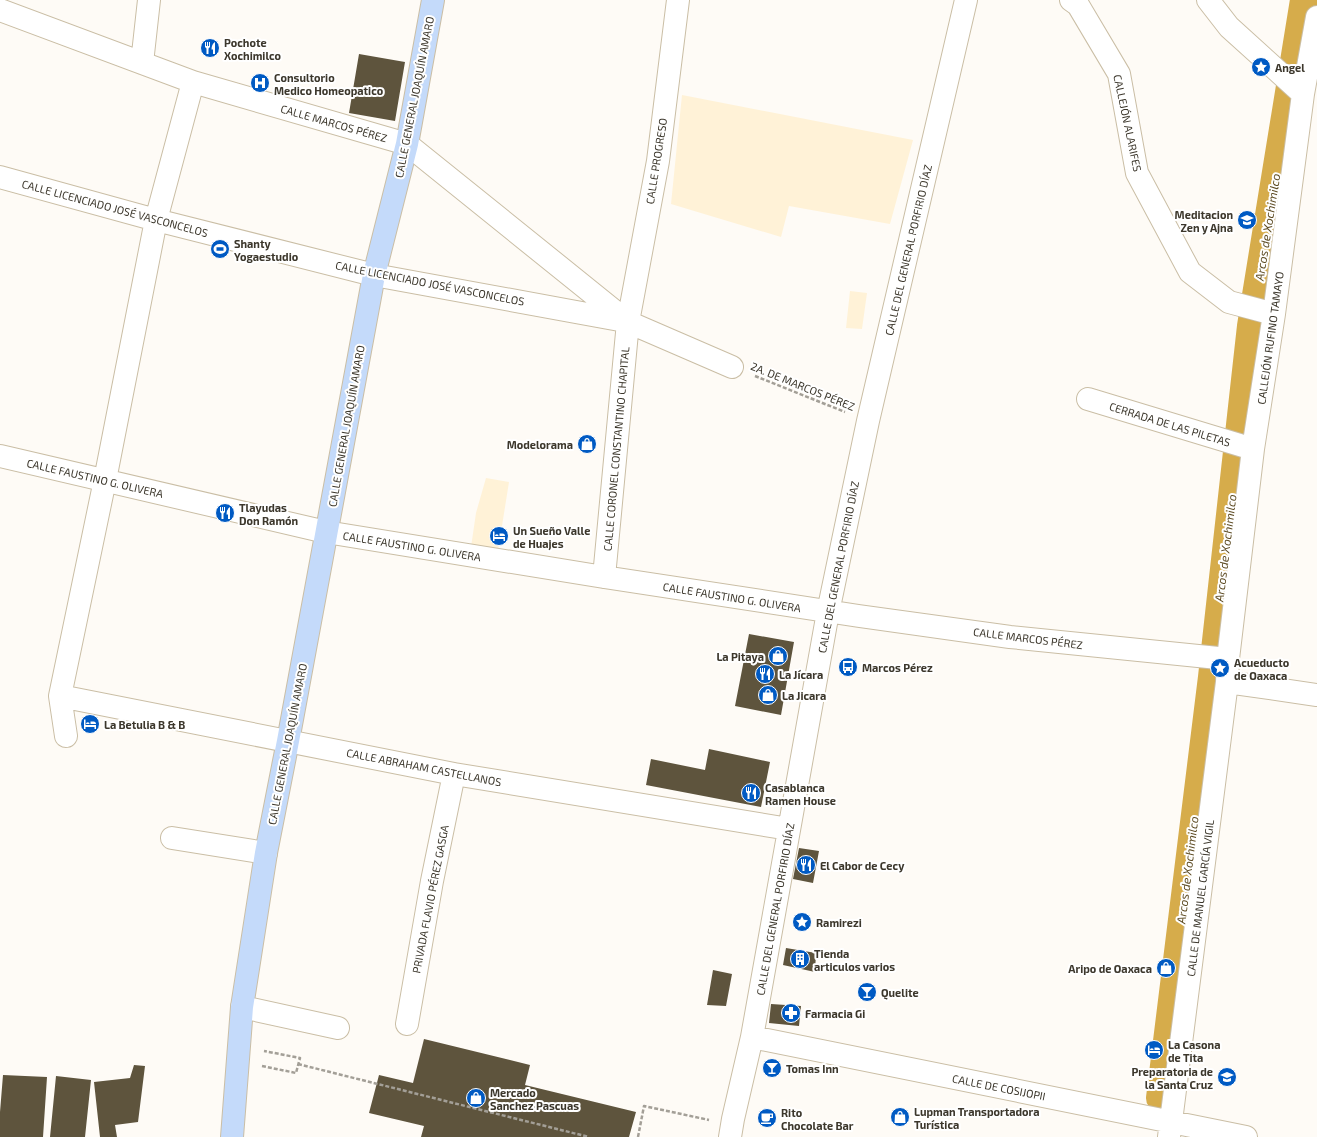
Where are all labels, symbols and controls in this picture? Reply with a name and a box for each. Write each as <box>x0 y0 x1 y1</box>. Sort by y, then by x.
street label: CALLE GENERAL JOAQUÍN AMARO <box>392 15 437 179</box>
place label: Pochote Xochimilco <box>224 36 282 62</box>
restaurant icon: Pochote Xochimilco <box>199 37 221 59</box>
place icon: Angel <box>1250 56 1272 78</box>
place label: Angel <box>1275 61 1305 74</box>
place label: Consultorio Medico Homeopatico <box>274 71 384 97</box>
hospital icon: Consultorio Medico Homeopatico <box>249 72 271 94</box>
street label: CALLEJÓN ALARIFES <box>1111 73 1145 173</box>
street label: CALLE MARCOS PÉREZ <box>279 102 389 144</box>
street label: CALLE PROGRESO <box>643 117 669 205</box>
street label: CALLE DEL GENERAL PORFIRIO DÍAZ <box>882 163 934 337</box>
water label: Arcos de Xochimilco <box>1251 172 1282 283</box>
street label: CALLE LICENCIADO JOSÉ VASCONCELOS <box>20 177 210 239</box>
place label: Meditacion Zen y Ajna <box>1175 208 1233 235</box>
school or university icon: Meditacion Zen y Ajna <box>1236 209 1258 231</box>
place label: Shanty Yogaestudio <box>234 237 299 263</box>
sports icon: Shanty Yogaestudio <box>209 238 231 260</box>
street label: CALLE LICENCIADO JOSÉ VASCONCELOS <box>334 258 526 308</box>
street label: CALLEJÓN RUFINO TAMAYO <box>1254 271 1286 405</box>
street label: CALLE GENERAL JOAQUÍN AMARO <box>325 344 368 508</box>
street label: CALLE CORONEL CONSTANTINO CHAPITAL <box>601 346 631 552</box>
street label: 2A. DE MARCOS PÉREZ <box>749 359 857 413</box>
street label: CERRADA DE LAS PILETAS <box>1108 399 1232 449</box>
shop icon: Modelorama <box>576 433 598 455</box>
place label: Modelorama <box>507 438 573 451</box>
street label: CALLE FAUSTINO G. OLIVERA <box>25 456 165 500</box>
street label: CALLE DEL GENERAL PORFIRIO DÍAZ <box>815 480 861 654</box>
water label: Arcos de Xochimilco <box>1211 493 1239 604</box>
place label: Tlayudas Don Ramón <box>239 501 298 527</box>
restaurant icon: Tlayudas Don Ramón <box>214 502 236 524</box>
place label: Un Sueño Valle de Huajes <box>513 524 590 551</box>
hotel icon: Un Sueño Valle de Huajes <box>488 525 510 547</box>
street label: CALLE FAUSTINO G. OLIVERA <box>342 529 482 563</box>
street label: CALLE FAUSTINO G. OLIVERA <box>662 580 802 614</box>
street label: CALLE MARCOS PÉREZ <box>972 625 1084 651</box>
shop icon: La Pitaya <box>767 645 789 667</box>
place label: La Pitaya <box>716 650 764 664</box>
bus stop icon: Marcos Pérez <box>837 656 859 678</box>
place label: Acueducto de Oaxaca <box>1234 656 1290 682</box>
place icon: Acueducto de Oaxaca <box>1209 657 1231 679</box>
place label: Marcos Pérez <box>862 661 933 674</box>
street label: CALLE GENERAL JOAQUÍN AMARO <box>265 662 310 826</box>
restaurant icon: La Jícara <box>754 663 776 685</box>
place label: La Jícara <box>779 668 823 681</box>
shop icon: La Jicara <box>757 684 779 706</box>
place label: La Jicara <box>782 689 826 702</box>
hotel icon: La Betulia B & B <box>79 713 101 735</box>
place label: La Betulia B & B <box>104 718 185 731</box>
street label: CALLE ABRAHAM CASTELLANOS <box>345 746 503 788</box>
place label: Casablanca Ramen House <box>765 781 836 807</box>
restaurant icon: Casablanca Ramen House <box>740 782 762 804</box>
water label: Arcos de Xochimilco <box>1173 815 1201 926</box>
street label: CALLE DE MANUEL GARCÍA VIGIL <box>1184 818 1216 977</box>
street label: CALLE DEL GENERAL PORFIRIO DÍAZ <box>753 822 797 996</box>
street label: PRIVADA FLAVIO PÉREZ GASGA <box>409 823 451 974</box>
restaurant icon: El Cabor de Cecy <box>795 854 817 876</box>
place label: El Cabor de Cecy <box>820 859 905 873</box>
place icon: Ramirezi <box>791 911 813 933</box>
place label: Ramirezi <box>816 916 862 929</box>
place label: Tienda articulos varios <box>814 947 895 973</box>
building icon: Tienda articulos varios <box>789 948 811 970</box>
shop icon: Aripo de Oaxaca <box>1155 957 1177 979</box>
place label: Aripo de Oaxaca <box>1068 962 1152 975</box>
bar icon: Quelite <box>856 981 878 1003</box>
place label: Quelite <box>881 986 919 1000</box>
pharmacy icon: Farmacia Gi <box>780 1002 802 1024</box>
place label: Farmacia Gi <box>805 1007 865 1020</box>
place label: La Casona de Tita <box>1168 1038 1221 1064</box>
hotel icon: La Casona de Tita <box>1143 1039 1165 1061</box>
bar icon: Tomas Inn <box>761 1057 783 1079</box>
place label: Tomas Inn <box>786 1062 839 1075</box>
place label: Preparatoria de la Santa Cruz <box>1131 1065 1213 1091</box>
school or university icon: Preparatoria de la Santa Cruz <box>1216 1066 1238 1088</box>
street label: CALLE DE COSIJOPII <box>951 1072 1047 1102</box>
place label: Mercado Sanchez Pascuas <box>490 1086 579 1112</box>
shop icon: Mercado Sanchez Pascuas <box>465 1087 487 1109</box>
place label: Lupman Transportadora Turística <box>914 1105 1039 1131</box>
place label: Rito Chocolate Bar <box>781 1106 854 1132</box>
shop icon: Lupman Transportadora Turística <box>889 1106 911 1128</box>
cafe icon: Rito Chocolate Bar <box>756 1107 778 1129</box>

